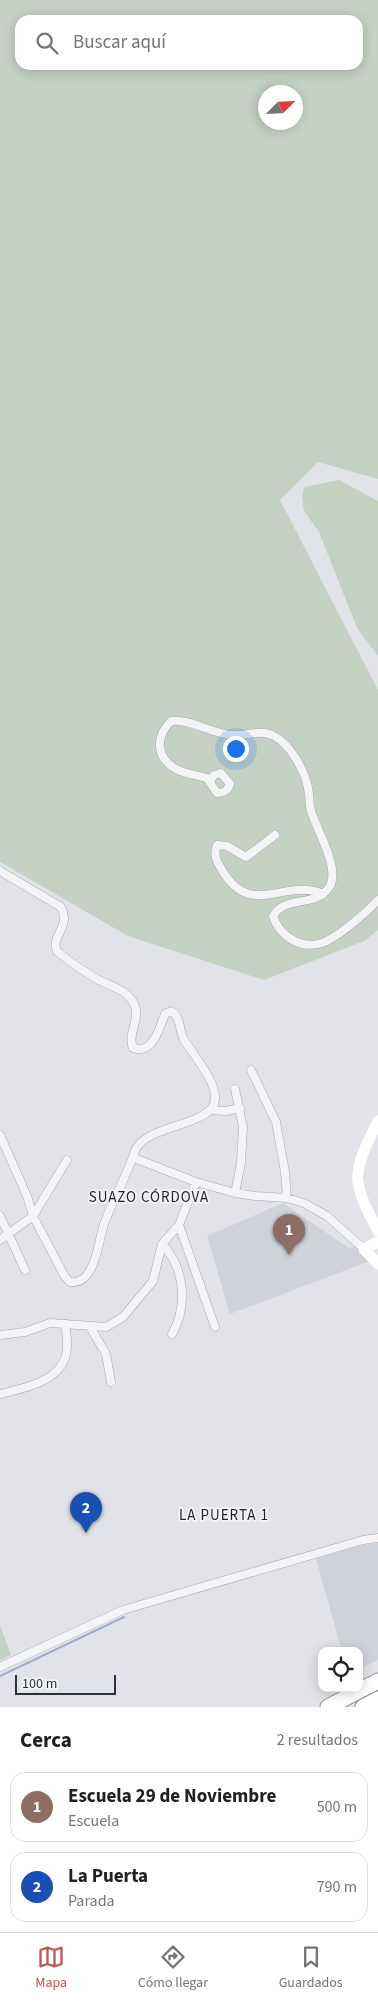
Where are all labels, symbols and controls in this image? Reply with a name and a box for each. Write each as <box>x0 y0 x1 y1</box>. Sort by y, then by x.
search box <box>15 15 363 70</box>
icon: search <box>33 29 61 57</box>
text: Buscar aquí <box>73 29 166 56</box>
north arrow <box>258 85 303 130</box>
your location <box>223 736 249 762</box>
district label: SUAZO CÓRDOVA <box>89 1187 209 1208</box>
pin: 1 <box>273 1214 305 1255</box>
pin: 2 <box>70 1492 102 1533</box>
district label: LA PUERTA 1 <box>179 1505 269 1526</box>
map controls <box>318 1647 363 1692</box>
button: locate <box>318 1647 363 1692</box>
scale bar <box>15 1672 116 1695</box>
text: 100 m <box>22 1674 57 1694</box>
text: Cerca <box>20 1725 72 1755</box>
text: 2 resultados <box>277 1729 358 1751</box>
text: Escuela 29 de Noviembre <box>68 1783 276 1810</box>
text: 1 <box>33 1796 41 1818</box>
text: 500 m <box>317 1796 357 1818</box>
text: Escuela <box>68 1810 119 1832</box>
text: La Puerta <box>68 1863 148 1890</box>
text: 2 <box>33 1876 41 1898</box>
text: 790 m <box>317 1876 357 1898</box>
text: Parada <box>68 1890 115 1912</box>
tab: Mapa <box>35 1943 67 1993</box>
tab: Cómo llegar <box>138 1943 208 1993</box>
tab: Guardados <box>279 1943 343 1993</box>

